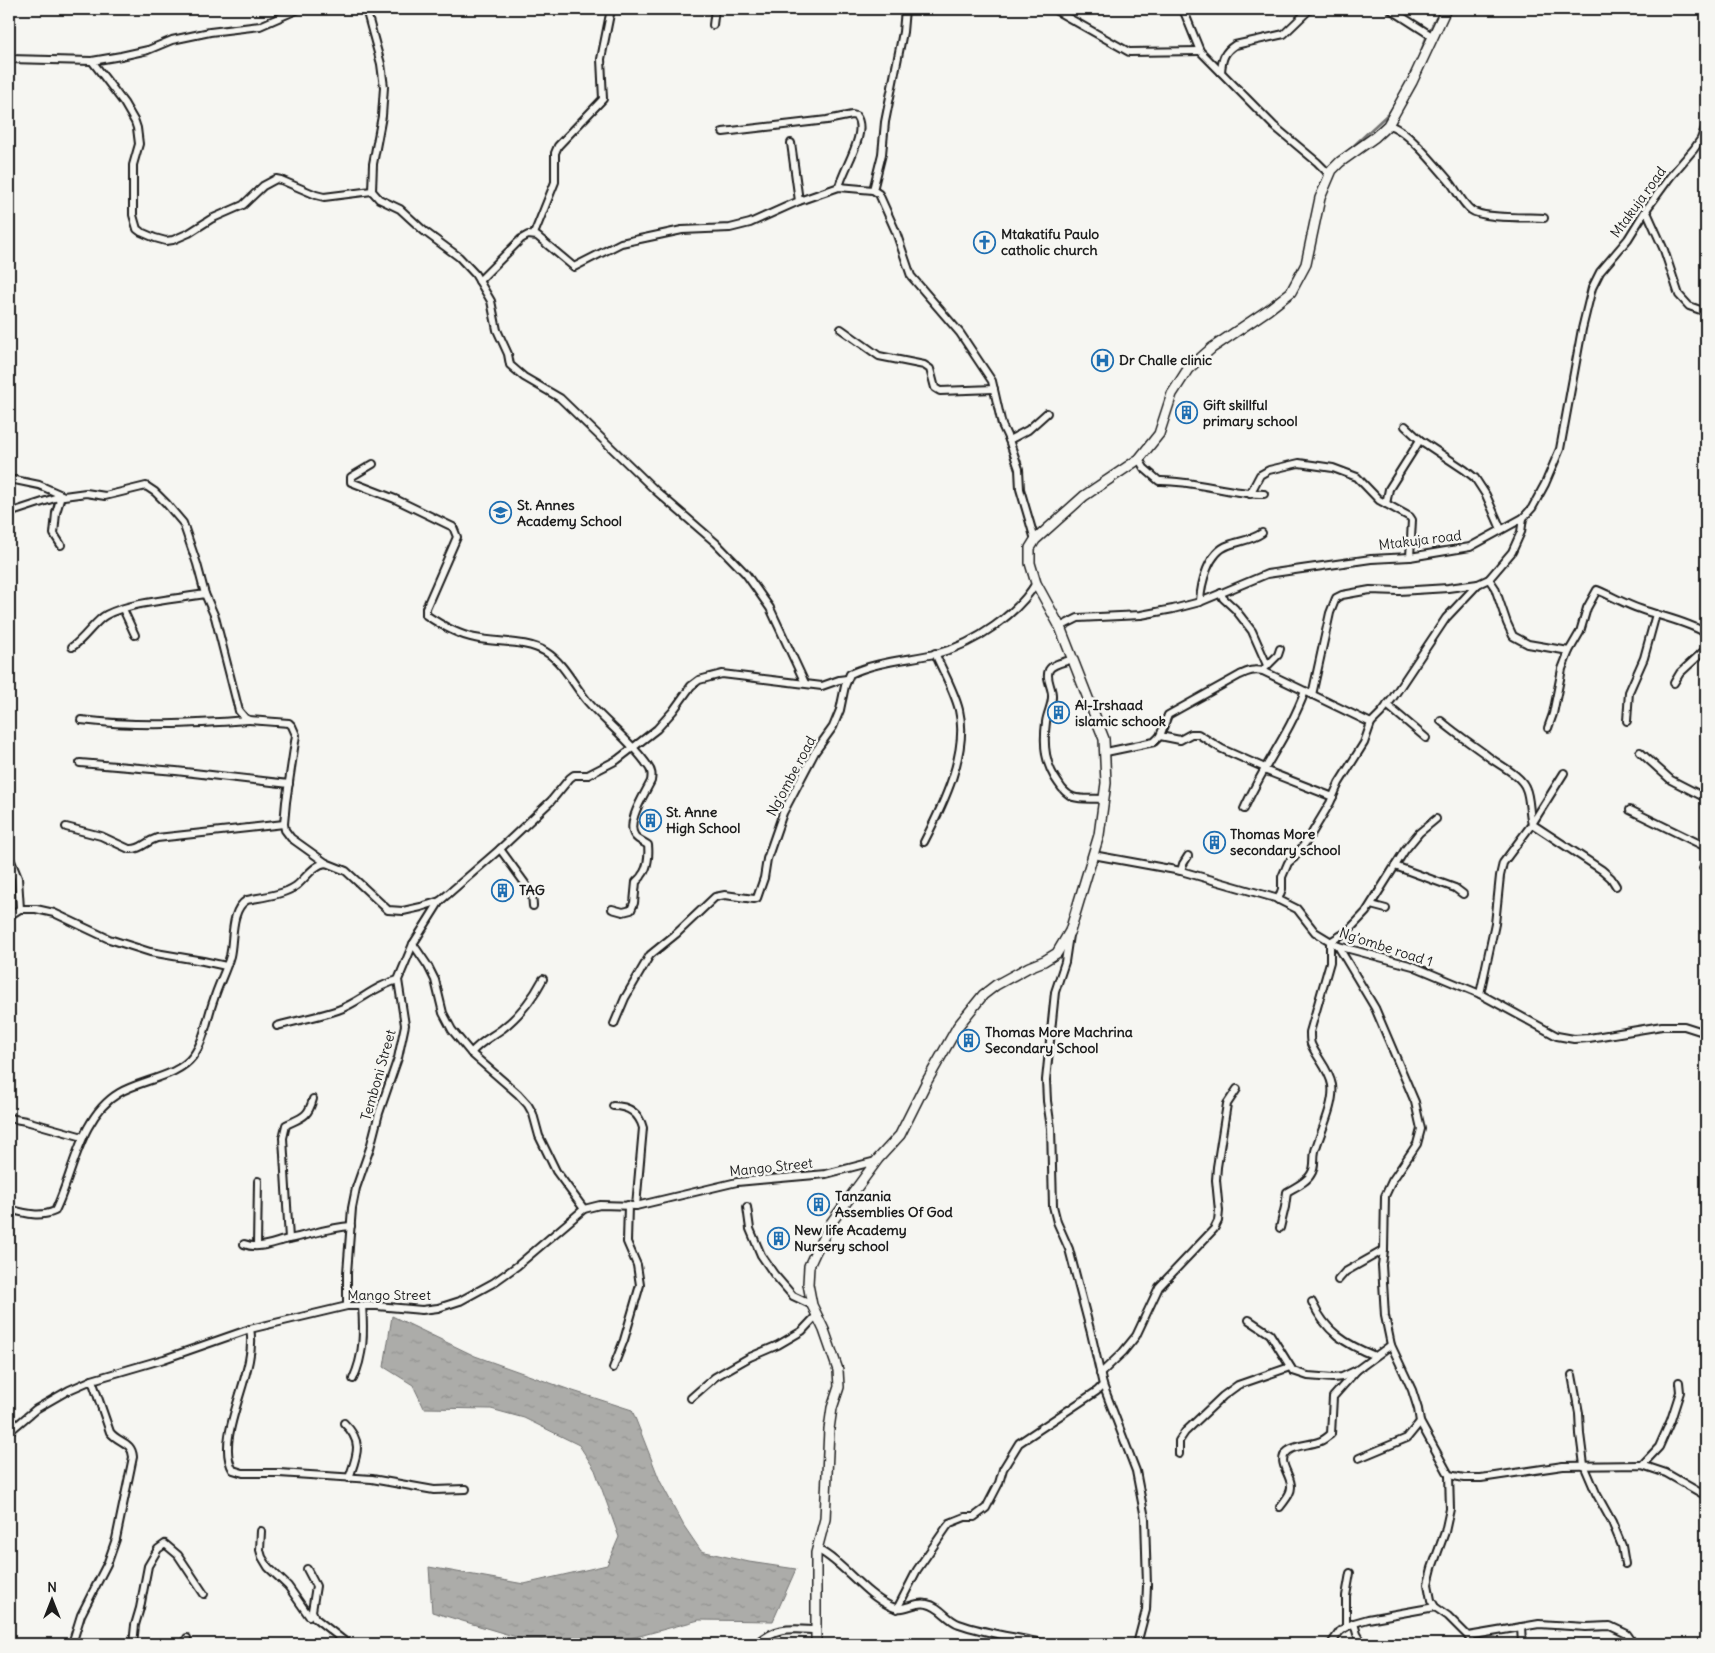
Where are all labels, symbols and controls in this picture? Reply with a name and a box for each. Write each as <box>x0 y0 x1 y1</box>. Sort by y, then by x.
street label: Mtakuja road <box>1606 163 1670 241</box>
place label: Mtakatifu Paulo catholic church <box>1001 225 1099 259</box>
church icon: Mtakatifu Paulo catholic church <box>973 230 997 254</box>
hospital icon: Dr Challe clinic <box>1091 348 1115 372</box>
place label: Dr Challe clinic <box>1119 351 1212 369</box>
place label: Gift skillful primary school <box>1203 396 1298 430</box>
building icon: Gift skillful primary school <box>1175 401 1199 425</box>
place label: St. Annes Academy School <box>517 496 622 530</box>
school or university icon: St. Annes Academy School <box>489 501 513 525</box>
street label: Mtakuja road <box>1378 526 1462 554</box>
place label: Al-Irshaad islamic schook <box>1075 696 1166 730</box>
building icon: Al-Irshaad islamic schook <box>1047 701 1071 725</box>
street label: Ng'ombe road <box>762 733 820 819</box>
place label: St. Anne High School <box>666 803 740 837</box>
building icon: St. Anne High School <box>638 808 662 832</box>
place label: Thomas More secondary school <box>1230 825 1341 859</box>
building icon: Thomas More secondary school <box>1202 830 1226 854</box>
building icon: TAG <box>491 878 515 902</box>
place label: TAG <box>519 881 545 899</box>
street label: Ng’ombe road 1 <box>1337 923 1435 971</box>
place label: Thomas More Machrina Secondary School <box>985 1023 1133 1057</box>
street label: Temboni Street <box>356 1027 400 1123</box>
building icon: Thomas More Machrina Secondary School <box>957 1028 981 1052</box>
street label: Mango Street <box>728 1154 814 1180</box>
place label: Tanzania Assemblies Of God <box>835 1187 954 1221</box>
building icon: Tanzania Assemblies Of God <box>807 1192 831 1216</box>
place label: New life Academy Nursery school <box>794 1221 907 1255</box>
building icon: New life Academy Nursery school <box>766 1226 790 1250</box>
street label: Mango Street <box>347 1286 431 1304</box>
north arrow <box>28 1576 78 1626</box>
text: N <box>47 1578 57 1596</box>

